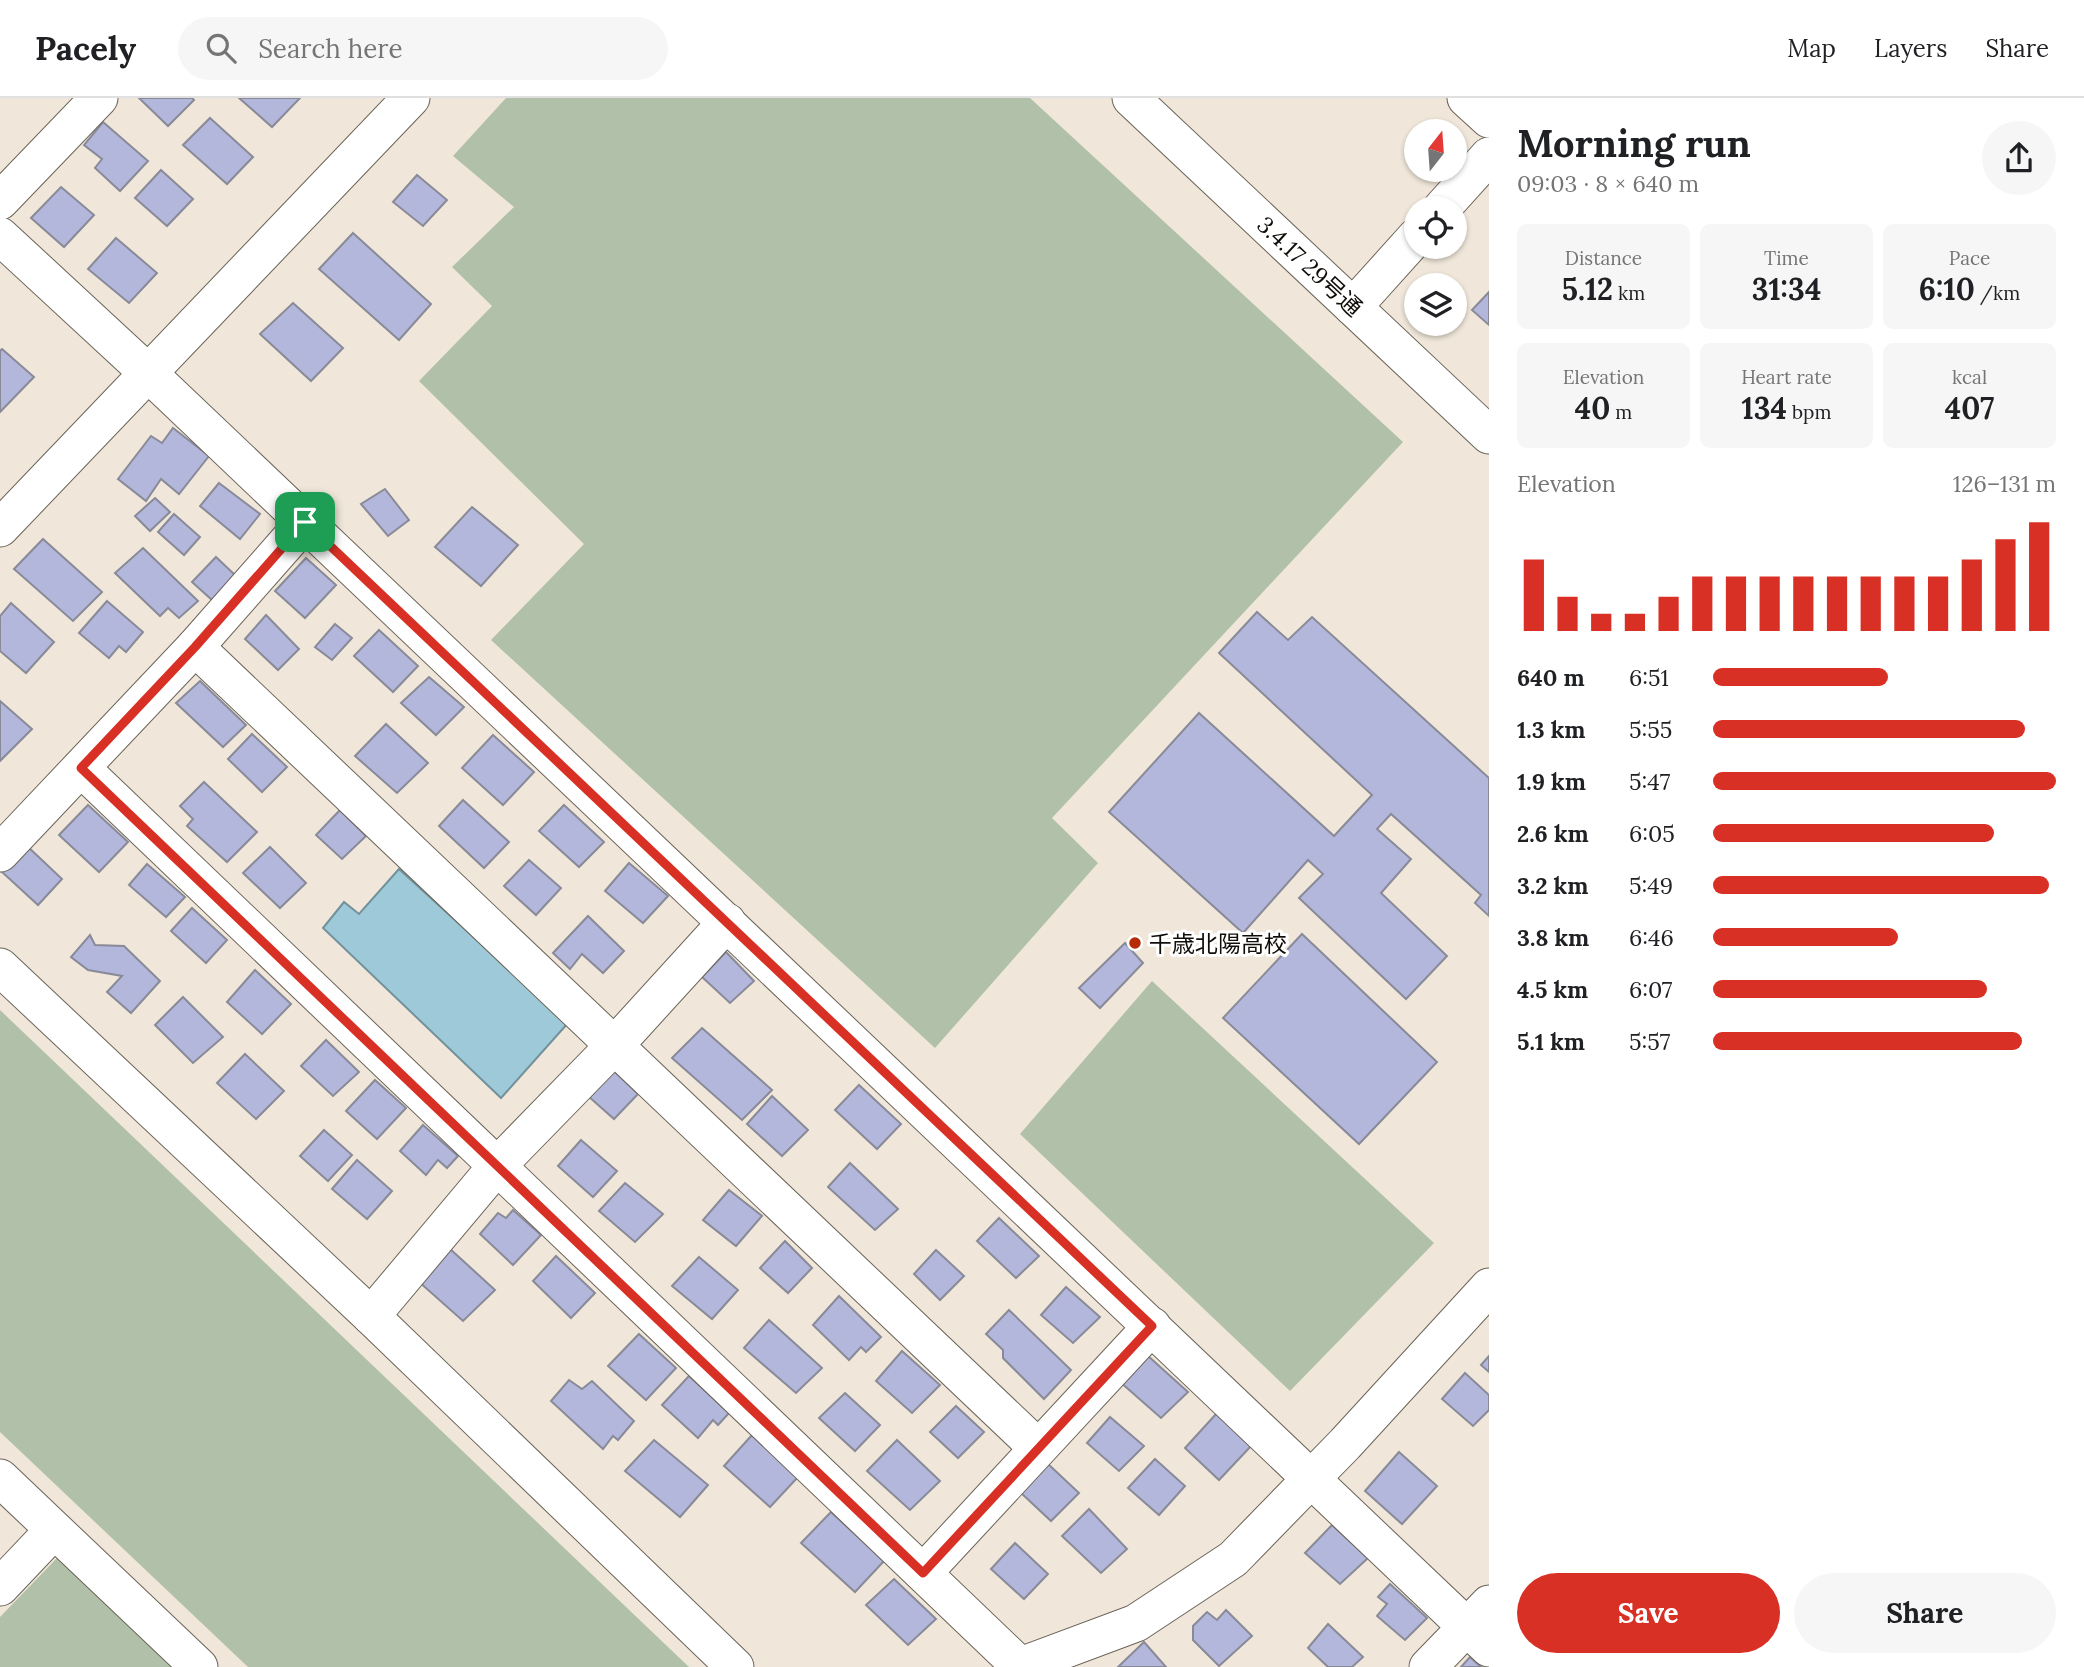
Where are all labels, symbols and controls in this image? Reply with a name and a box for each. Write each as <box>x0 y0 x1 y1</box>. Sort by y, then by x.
search box <box>178 17 668 80</box>
text: Pacely <box>35 27 136 69</box>
icon: search <box>202 29 240 67</box>
text: Search here <box>258 32 402 65</box>
text: Map <box>1787 33 1836 64</box>
text: Layers <box>1874 33 1947 64</box>
text: Share <box>1985 33 2049 64</box>
north arrow <box>1404 119 1466 182</box>
map controls <box>1404 119 1467 336</box>
text: Morning run <box>1517 119 1751 167</box>
button: share <box>1982 121 2056 195</box>
text: 09:03 · 8 × 640 m <box>1517 169 1699 198</box>
button: locate <box>1404 196 1467 259</box>
street label: 3.4.17 29号通 <box>1251 210 1369 322</box>
text: Distance <box>1565 246 1642 270</box>
text: Time <box>1764 246 1809 270</box>
text: Pace <box>1949 246 1990 270</box>
text: 5.12 <box>1562 270 1613 308</box>
text: 31:34 <box>1752 270 1821 308</box>
text: 6:10 <box>1919 270 1975 308</box>
button: layers <box>1404 273 1467 336</box>
text: km <box>1613 281 1645 305</box>
text: /km <box>1975 281 2020 305</box>
text: Elevation <box>1563 365 1644 389</box>
text: Heart rate <box>1741 365 1832 389</box>
text: kcal <box>1952 365 1987 389</box>
text: 40 <box>1575 389 1610 427</box>
text: 134 <box>1742 389 1787 427</box>
text: 407 <box>1945 389 1994 427</box>
text: m <box>1610 400 1632 424</box>
text: bpm <box>1787 400 1831 424</box>
text: Elevation <box>1517 469 1616 498</box>
text: 126–131 m <box>1953 469 2056 498</box>
pin <box>275 492 335 552</box>
icon: arrive <box>286 503 324 541</box>
text: 640 m <box>1517 663 1585 692</box>
text: 6:51 <box>1629 663 1669 692</box>
text: 1.3 km <box>1517 715 1585 744</box>
text: 5:55 <box>1629 715 1672 744</box>
text: 1.9 km <box>1517 767 1586 796</box>
text: 5:47 <box>1629 767 1670 796</box>
text: 2.6 km <box>1517 819 1589 848</box>
text: 6:05 <box>1629 819 1675 848</box>
text: 3.2 km <box>1517 871 1588 900</box>
text: 5:49 <box>1629 871 1673 900</box>
text: 3.8 km <box>1517 923 1589 952</box>
text: 6:46 <box>1629 923 1674 952</box>
place label: 千歳北陽高校 <box>1149 929 1287 958</box>
marker: 千歳北陽高校 <box>1127 935 1143 951</box>
text: 4.5 km <box>1517 975 1588 1004</box>
text: 6:07 <box>1629 975 1672 1004</box>
text: 5.1 km <box>1517 1027 1585 1056</box>
text: 5:57 <box>1629 1027 1670 1056</box>
button: Save <box>1517 1573 1780 1653</box>
button: Share <box>1794 1573 2056 1653</box>

